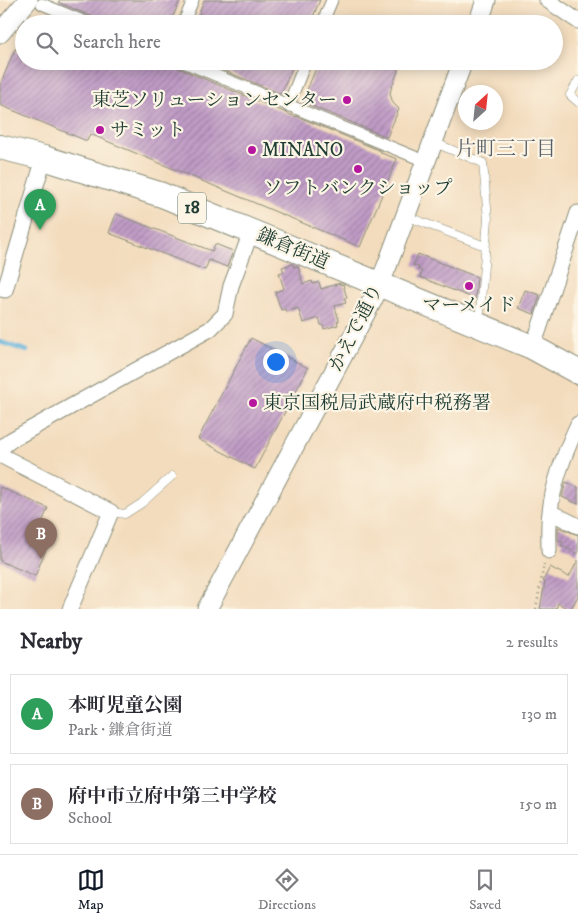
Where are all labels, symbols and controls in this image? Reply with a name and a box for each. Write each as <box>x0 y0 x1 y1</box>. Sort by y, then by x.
search box <box>15 15 563 70</box>
icon: search <box>33 29 61 57</box>
text: Search here <box>73 31 161 54</box>
north arrow <box>458 85 503 130</box>
place label: 東芝ソリューションセンター <box>92 89 337 112</box>
marker: 東芝ソリューションセンター <box>341 94 353 106</box>
place label: サミット <box>110 119 186 142</box>
marker: サミット <box>94 124 106 136</box>
district label: 片町三丁目 <box>456 137 556 162</box>
place label: MINANO <box>262 139 343 162</box>
marker: MINANO <box>246 144 258 156</box>
marker: ソフトバンクショップ <box>352 163 364 175</box>
place label: ソフトバンクショップ <box>264 177 452 200</box>
pin: A <box>24 189 56 230</box>
road number: 18 <box>178 192 206 224</box>
street label: 鎌倉街道 <box>254 224 332 274</box>
street label: かえで通り <box>324 280 388 376</box>
marker: マーメイド <box>463 280 475 292</box>
place label: マーメイド <box>422 294 516 317</box>
your location <box>263 349 289 375</box>
place label: 東京国税局武蔵府中税務署 <box>263 392 491 415</box>
marker: 東京国税局武蔵府中税務署 <box>247 397 259 409</box>
pin: B <box>25 518 57 559</box>
text: Nearby <box>20 629 82 655</box>
text: 2 results <box>506 632 558 652</box>
text: 本町児童公園 <box>68 694 182 717</box>
text: A <box>32 704 42 724</box>
text: 130 m <box>521 704 557 724</box>
text: Park · 鎌倉街道 <box>68 720 173 740</box>
text: 府中市立府中第三中学校 <box>68 785 277 808</box>
text: B <box>32 794 42 814</box>
text: 150 m <box>519 794 557 814</box>
text: School <box>68 808 112 828</box>
tab: Map <box>77 866 105 914</box>
tab: Directions <box>258 866 316 914</box>
tab: Saved <box>469 866 501 914</box>

